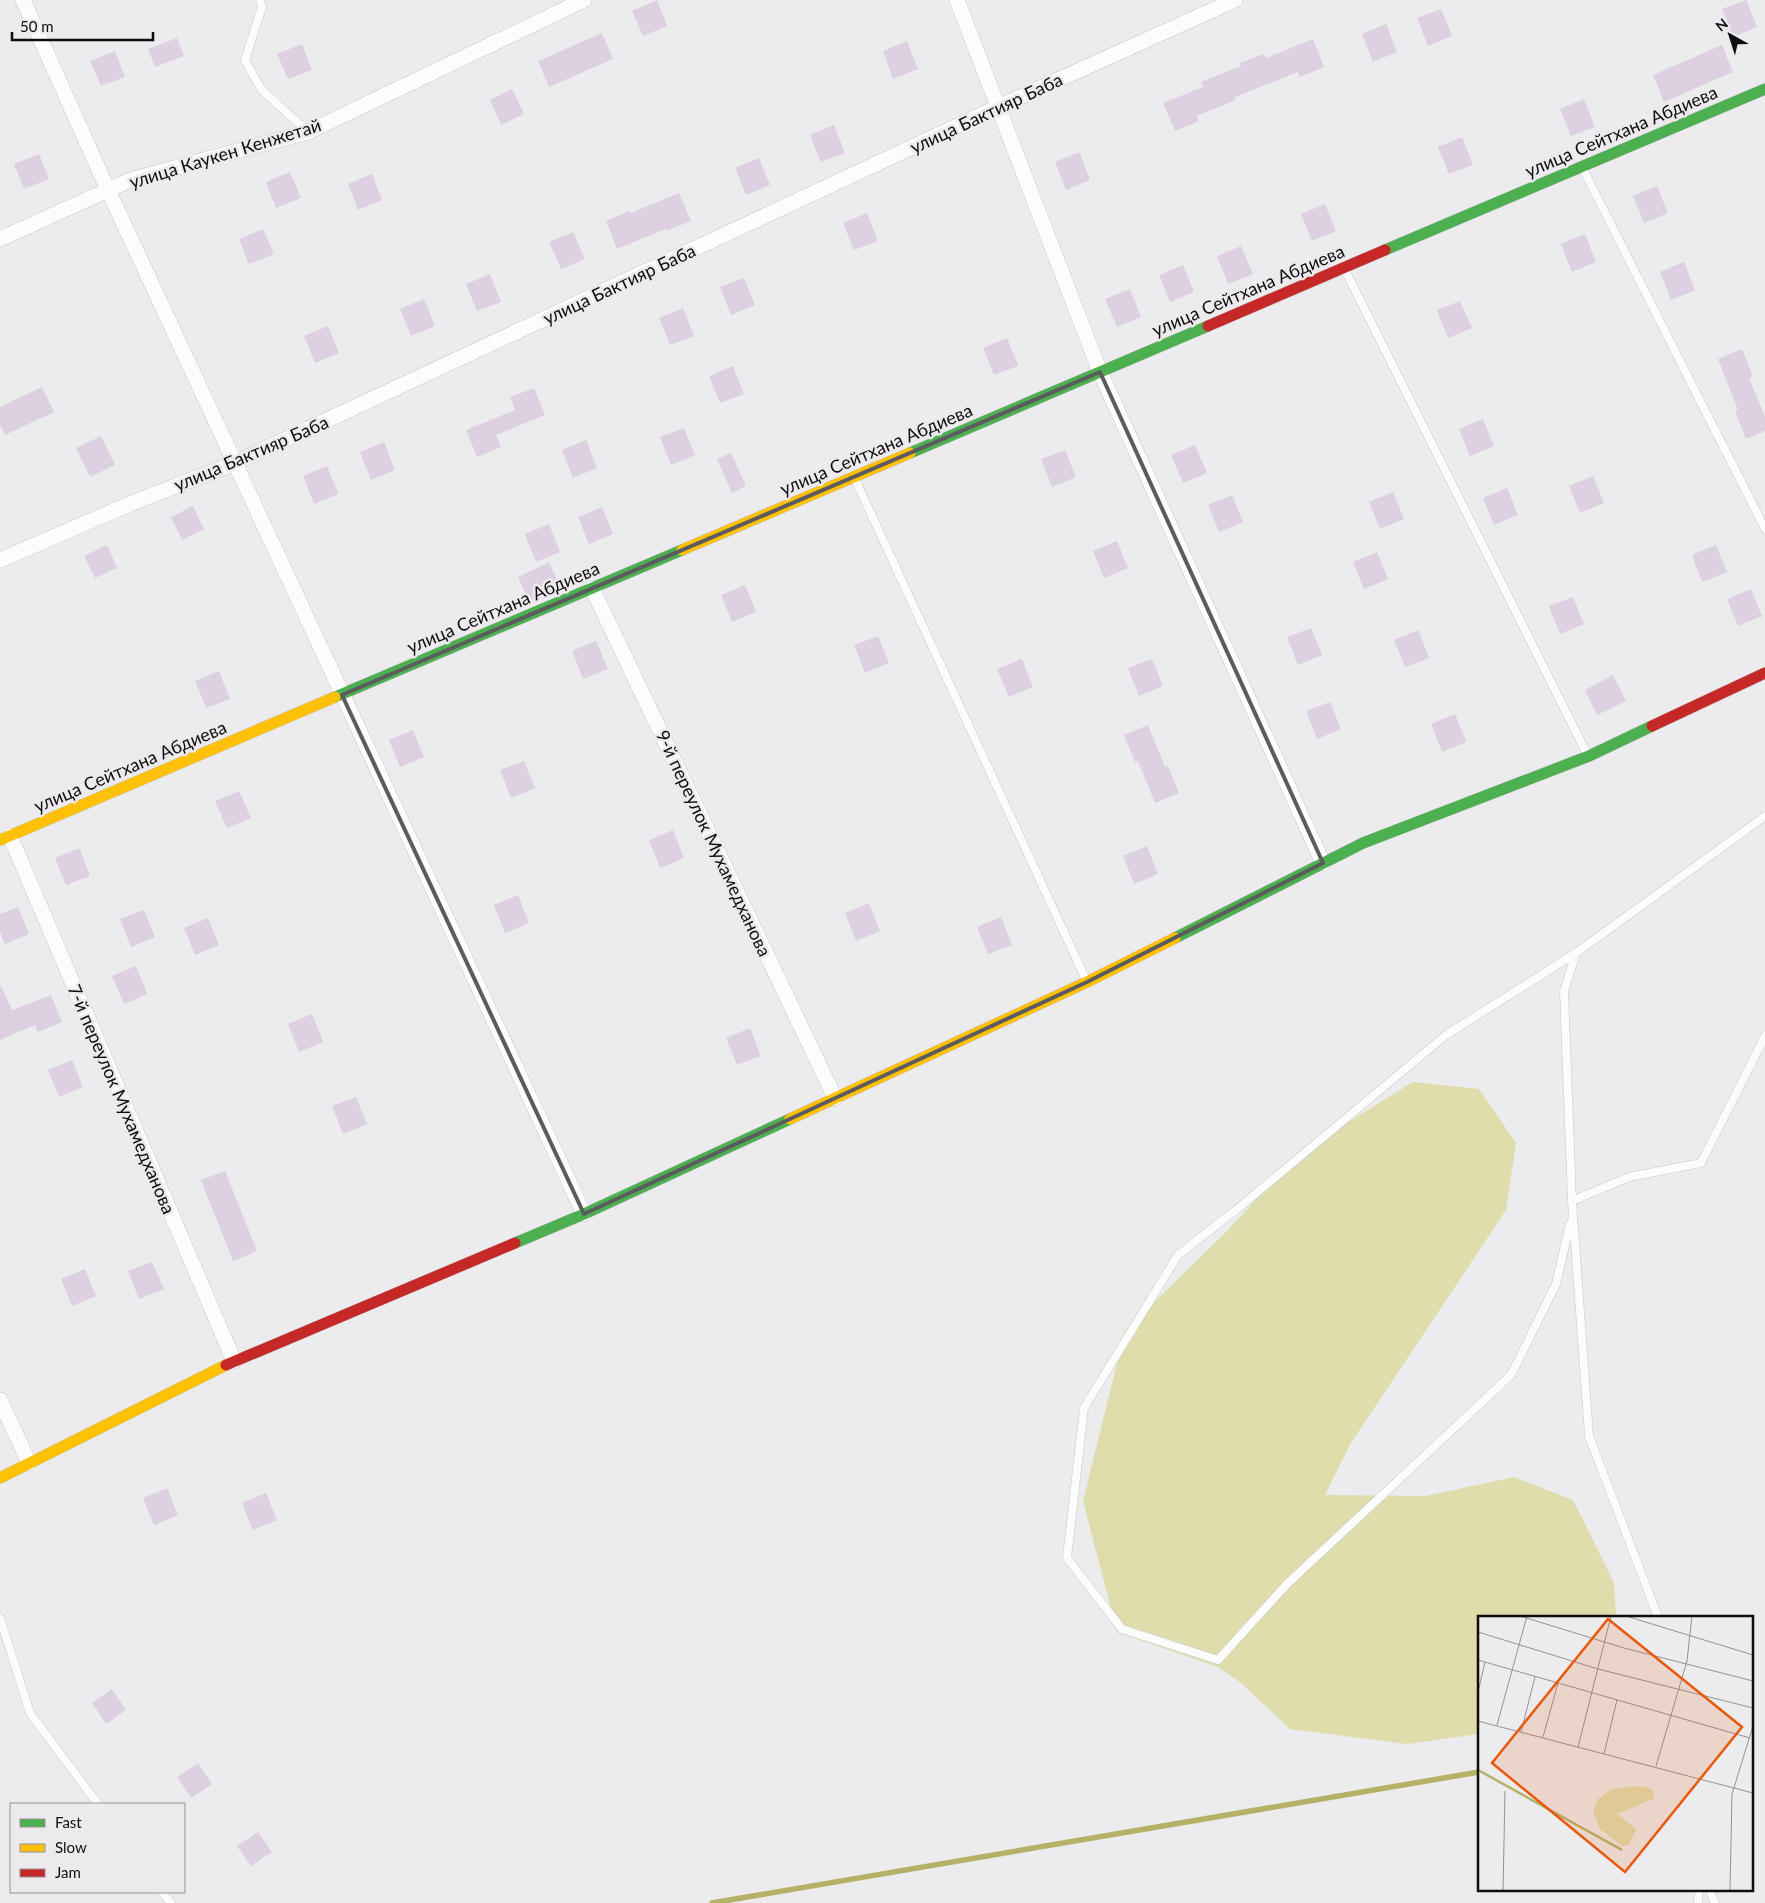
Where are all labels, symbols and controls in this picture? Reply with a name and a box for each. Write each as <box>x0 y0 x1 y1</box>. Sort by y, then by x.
scale bar <box>12 10 154 42</box>
north arrow <box>1705 10 1755 60</box>
text: N <box>1712 15 1731 35</box>
text: 50 m <box>20 17 54 35</box>
street label: улица Бактияр Баба <box>906 68 1066 158</box>
street label: улица Сейтхана Абдиева <box>1521 80 1721 182</box>
street label: улица Каукен Кенжетай <box>126 113 324 193</box>
street label: улица Бактияр Баба <box>539 239 699 329</box>
street label: улица Сейтхана Абдиева <box>1148 239 1348 341</box>
street label: улица Сейтхана Абдиева <box>776 398 976 500</box>
street label: улица Бактияр Баба <box>170 411 332 495</box>
street label: улица Сейтхана Абдиева <box>403 556 603 658</box>
street label: улица Сейтхана Абдиева <box>30 715 230 817</box>
street label: 9-й переулок Мухамедханова <box>652 726 776 960</box>
street label: 7-й переулок Мухамедханова <box>64 981 180 1217</box>
inset map <box>1478 1616 1752 1890</box>
legend <box>10 1803 185 1893</box>
text: Fast <box>55 1813 82 1831</box>
text: Slow <box>55 1838 87 1856</box>
text: Jam <box>55 1863 81 1881</box>

